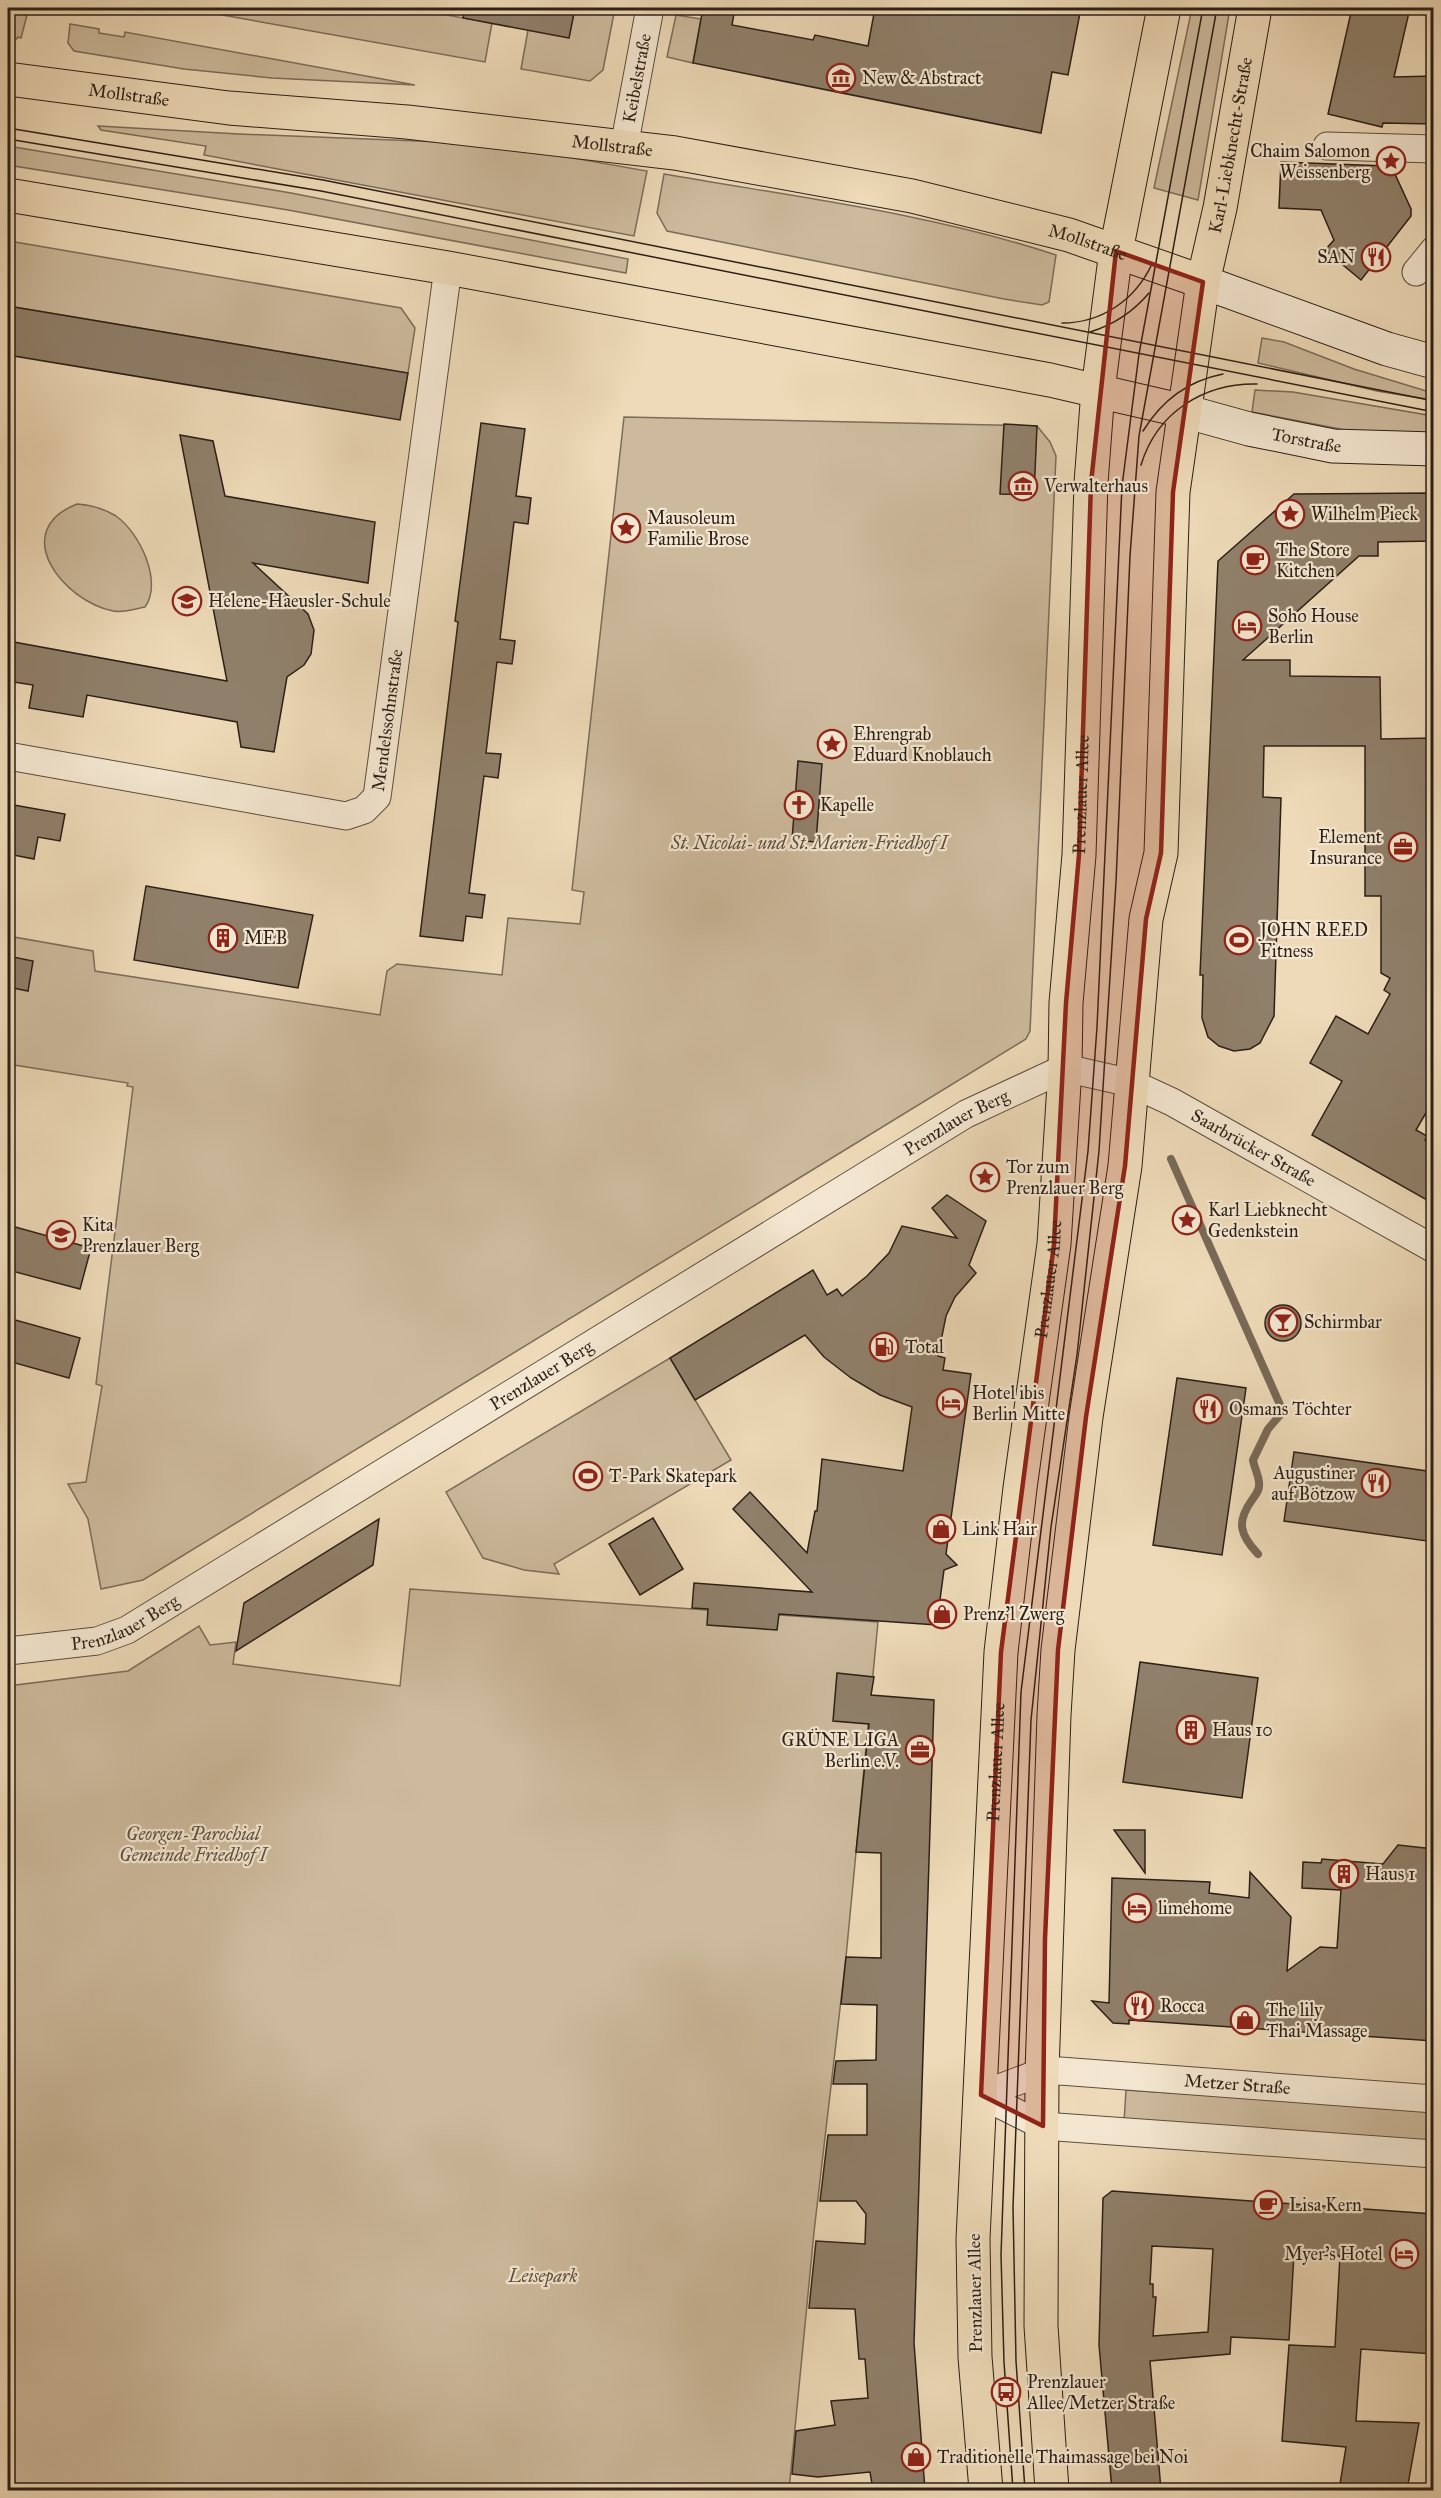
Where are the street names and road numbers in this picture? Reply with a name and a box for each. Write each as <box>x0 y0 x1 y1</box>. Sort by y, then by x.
street label: Keibelstraße <box>618 32 656 125</box>
street label: Karl-Liebknecht-Straße <box>1204 55 1257 235</box>
street label: Mollstraße <box>87 79 171 111</box>
street label: Mollstraße <box>571 130 654 161</box>
street label: Mollstraße <box>1046 219 1130 266</box>
street label: Torstraße <box>1269 423 1342 457</box>
street label: Mendelssohnstraße <box>367 648 408 793</box>
street label: Prenzlauer Allee <box>1068 734 1094 855</box>
street label: Prenzlauer Berg <box>900 1084 1013 1161</box>
street label: Saarbrücker Straße <box>1187 1104 1320 1191</box>
street label: Prenzlauer Allee <box>1030 1219 1066 1340</box>
street label: Prenzlauer Berg <box>486 1335 598 1415</box>
street label: Prenzlauer Berg <box>70 1589 184 1655</box>
street label: Prenzlauer Allee <box>982 1702 1010 1822</box>
street label: Metzer Straße <box>1183 2069 1291 2099</box>
street label: Prenzlauer Allee <box>963 2233 987 2353</box>

